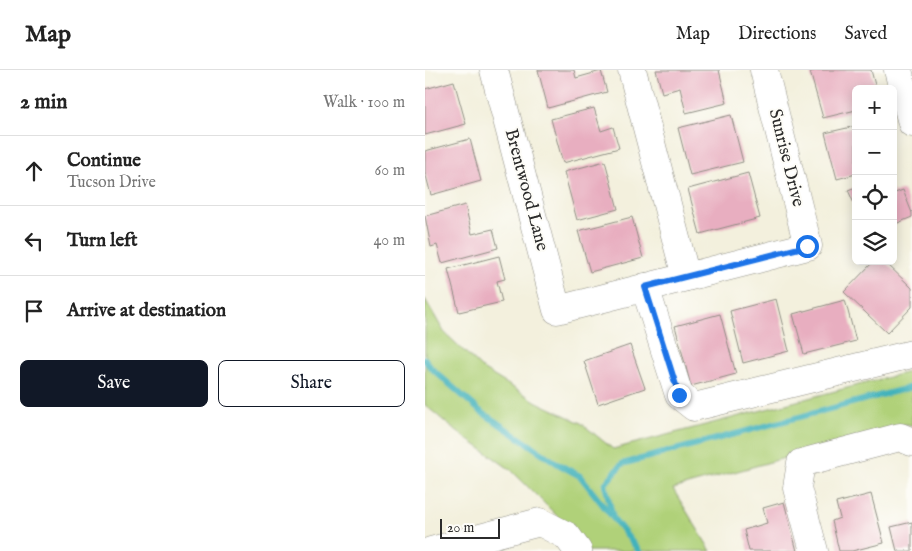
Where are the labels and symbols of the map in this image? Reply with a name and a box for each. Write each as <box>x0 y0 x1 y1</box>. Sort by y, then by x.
street label: Sunrise Drive <box>763 107 809 209</box>
street label: Brentwood Lane <box>499 126 553 254</box>
route start <box>796 235 819 258</box>
route end <box>668 384 691 407</box>
scale bar <box>440 516 500 539</box>

